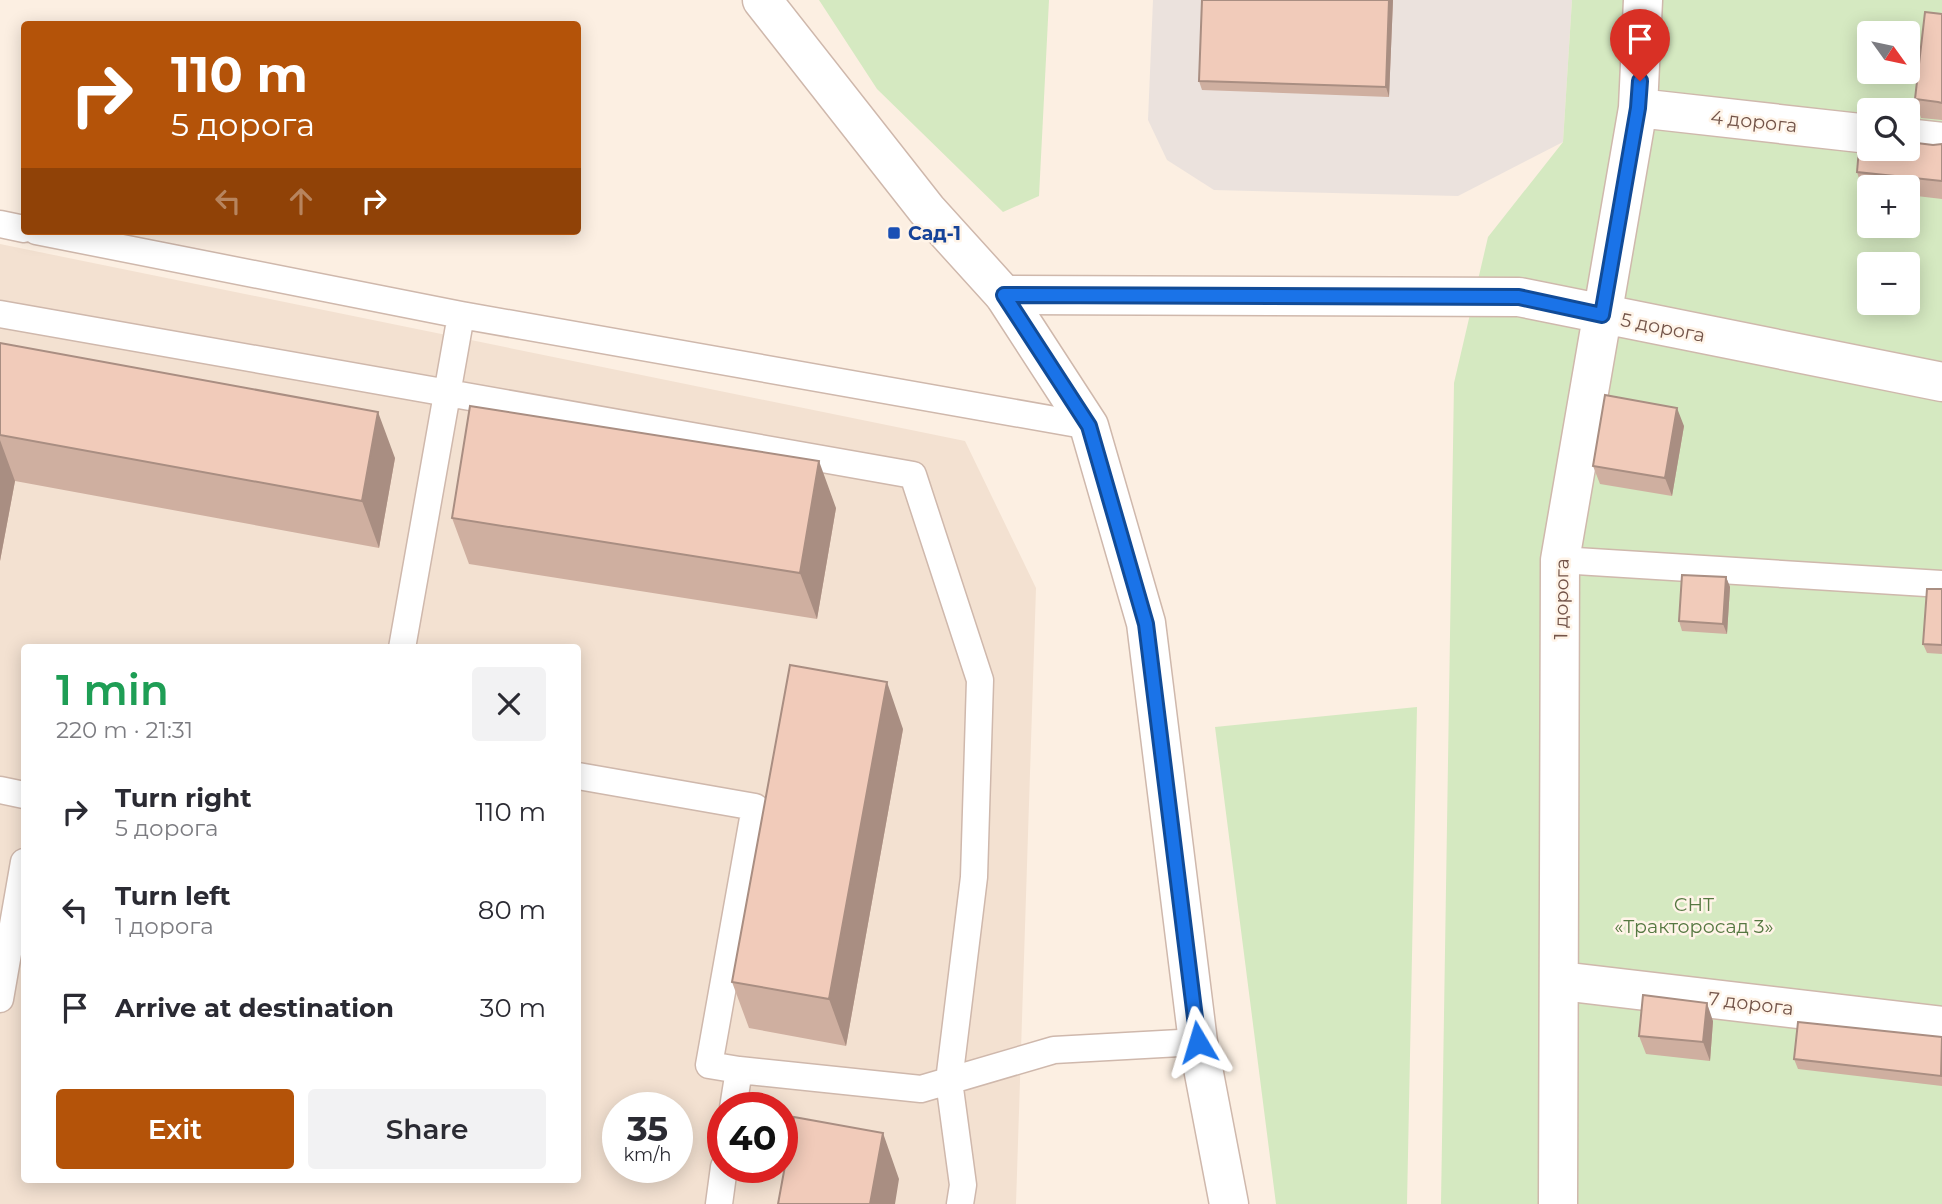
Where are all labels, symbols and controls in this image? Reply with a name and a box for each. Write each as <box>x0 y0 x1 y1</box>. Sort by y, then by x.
pin <box>1610 9 1670 81</box>
icon: arrive <box>1621 20 1659 58</box>
north arrow <box>1857 21 1920 84</box>
map controls <box>1857 21 1920 315</box>
text: 110 m <box>171 45 308 104</box>
icon: right <box>56 49 147 140</box>
button: search <box>1857 98 1920 161</box>
text: 5 дорога <box>171 105 315 144</box>
street label: 4 дорога <box>1709 106 1799 137</box>
button: + <box>1857 175 1920 238</box>
icon: left <box>209 182 247 220</box>
icon: ahead <box>282 182 320 220</box>
icon: right <box>355 182 393 220</box>
place label: Сад-1 <box>908 222 961 245</box>
marker: Сад-1 <box>886 225 902 241</box>
button: − <box>1857 252 1920 315</box>
street label: 5 дорога <box>1619 308 1707 347</box>
street label: 1 дорога <box>1549 558 1574 640</box>
text: 1 min <box>56 664 169 716</box>
button: close <box>472 667 546 741</box>
text: 220 m · 21:31 <box>56 716 193 744</box>
text: Turn right <box>115 782 251 814</box>
icon: right <box>56 793 94 831</box>
text: 110 m <box>476 796 546 828</box>
text: 5 дорога <box>115 814 218 842</box>
text: Turn left <box>115 880 231 912</box>
icon: left <box>56 891 94 929</box>
park label: СНТ «Тракторосад 3» <box>1614 893 1774 938</box>
text: 80 m <box>478 894 546 926</box>
text: 1 дорога <box>115 912 214 940</box>
street label: 7 дорога <box>1707 987 1795 1020</box>
icon: arrive <box>56 989 94 1027</box>
text: Arrive at destination <box>115 992 394 1024</box>
text: 30 m <box>480 992 546 1024</box>
position arrow <box>1161 1005 1235 1079</box>
button: Exit <box>56 1089 294 1169</box>
button: Share <box>308 1089 546 1169</box>
speed limit sign: 40 <box>707 1092 798 1183</box>
text: 35 <box>627 1107 668 1150</box>
text: km/h <box>623 1144 672 1166</box>

